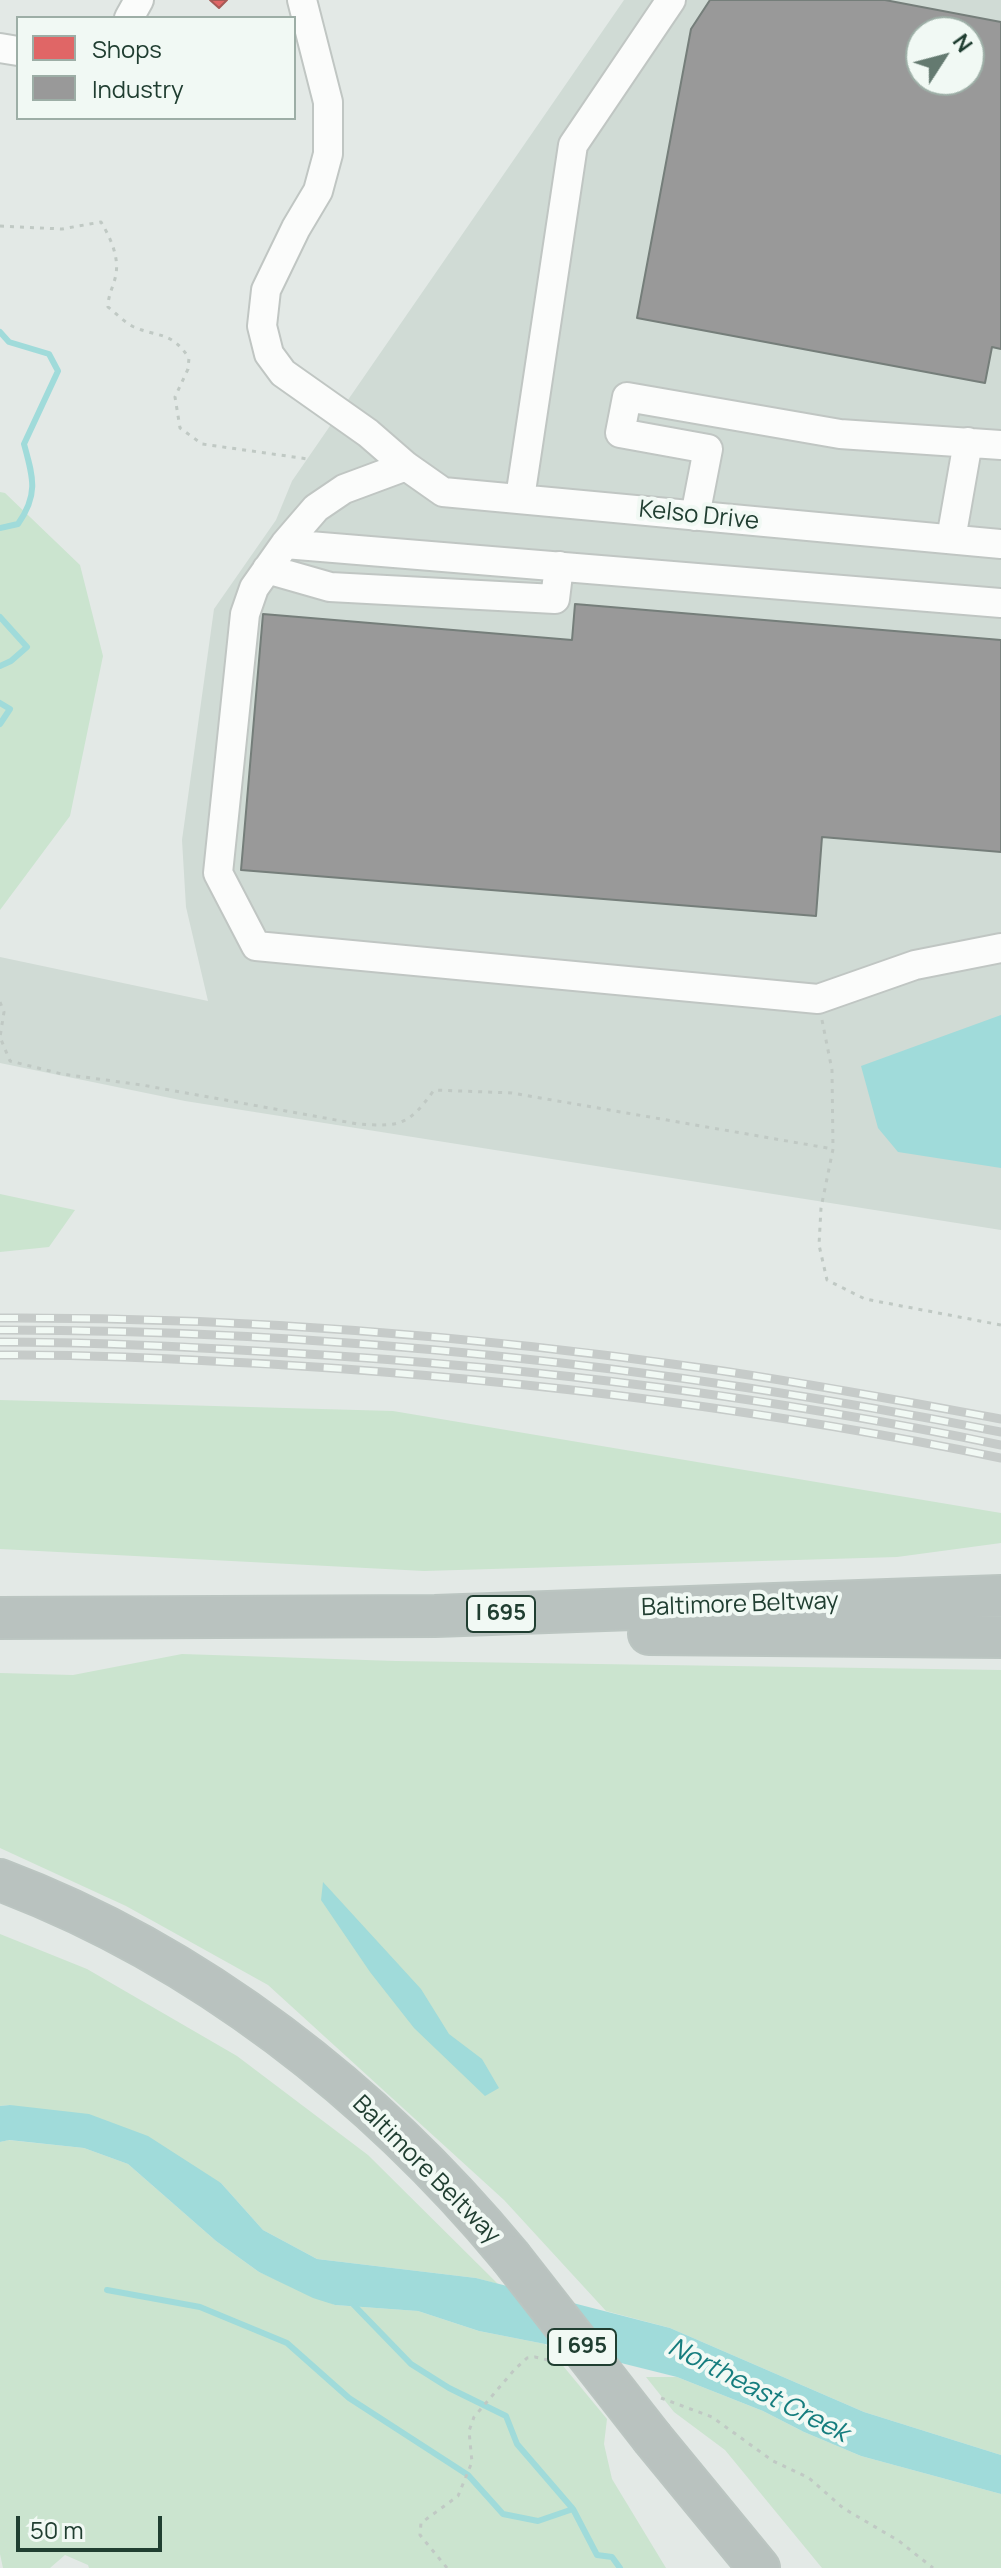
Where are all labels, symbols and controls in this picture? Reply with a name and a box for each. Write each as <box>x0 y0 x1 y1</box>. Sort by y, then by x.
legend <box>16 16 296 120</box>
north arrow <box>905 16 985 96</box>
text: N <box>946 28 980 58</box>
text: Shops <box>92 32 162 65</box>
text: Industry <box>92 72 184 105</box>
street label: Kelso Drive <box>638 495 760 537</box>
street label: Baltimore Beltway <box>641 1587 839 1623</box>
road number: I 695 <box>467 1596 535 1632</box>
street label: Baltimore Beltway <box>346 2090 506 2250</box>
road number: I 695 <box>548 2329 616 2365</box>
water label: Northeast Creek <box>663 2332 853 2450</box>
scale bar <box>20 2500 166 2550</box>
text: 50 m <box>30 2513 84 2546</box>

